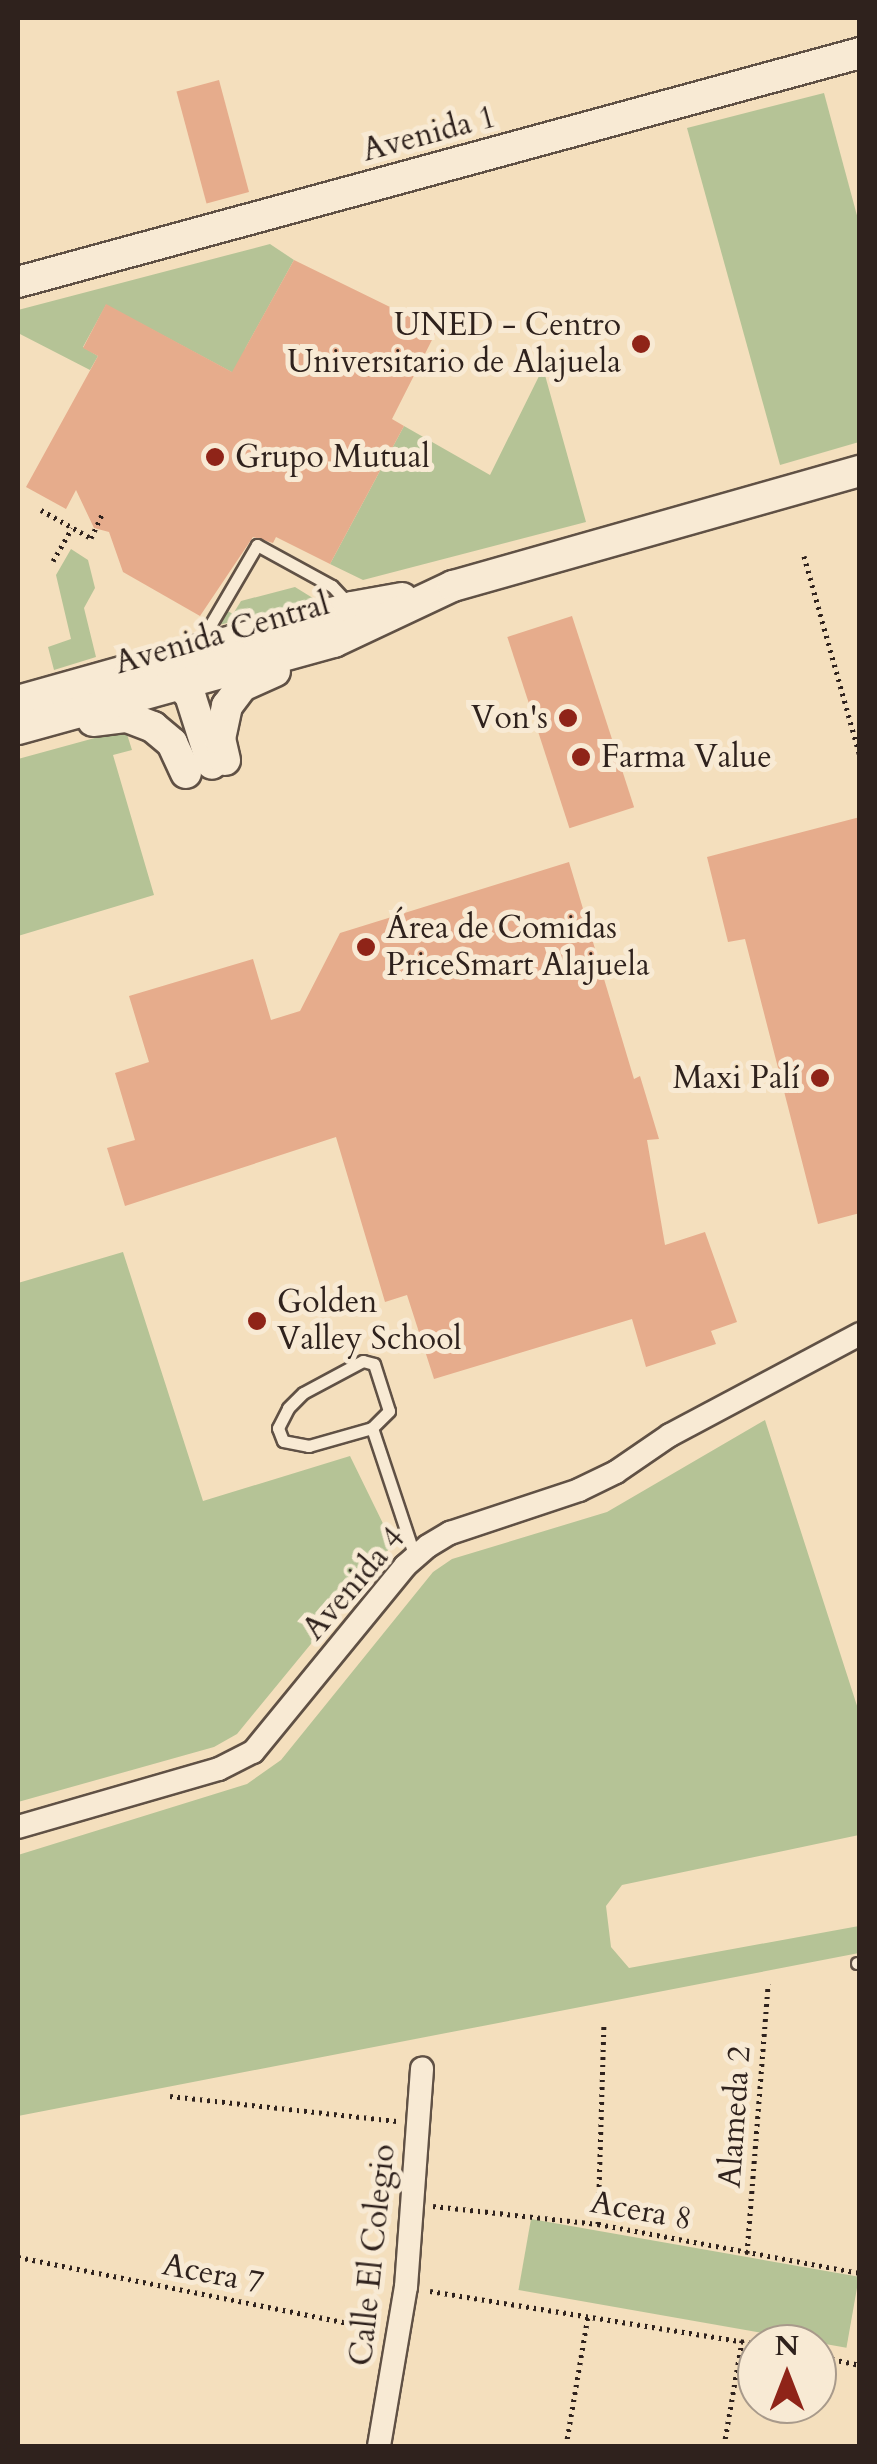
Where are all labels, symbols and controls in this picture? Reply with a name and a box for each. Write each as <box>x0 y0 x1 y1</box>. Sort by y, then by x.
street label: Avenida 1 <box>358 98 500 170</box>
place label: UNED - Centro Universitario de Alajuela <box>287 307 621 382</box>
marker: UNED - Centro Universitario de Alajuela <box>630 333 652 355</box>
place label: Grupo Mutual <box>235 438 430 476</box>
marker: Grupo Mutual <box>204 446 226 468</box>
street label: Avenida Central <box>110 585 334 683</box>
place label: Von's <box>471 699 548 737</box>
marker: Von's <box>557 707 579 729</box>
place label: Farma Value <box>601 738 772 776</box>
marker: Farma Value <box>570 746 592 768</box>
place label: Área de Comidas PriceSmart Alajuela <box>386 910 650 985</box>
marker: Área de Comidas PriceSmart Alajuela <box>355 936 377 958</box>
place label: Maxi Palí <box>673 1059 800 1097</box>
marker: Maxi Palí <box>809 1067 831 1089</box>
place label: Golden Valley School <box>277 1284 462 1359</box>
marker: Golden Valley School <box>246 1310 268 1332</box>
street label: Avenida 4 <box>295 1520 413 1648</box>
street label: Alameda 2 <box>711 2045 759 2189</box>
street label: Calle El Colegio <box>342 2142 404 2368</box>
street label: Acera 8 <box>587 2183 695 2239</box>
street label: Acera 7 <box>159 2245 267 2303</box>
north arrow <box>737 2324 837 2424</box>
text: N <box>775 2327 799 2365</box>

